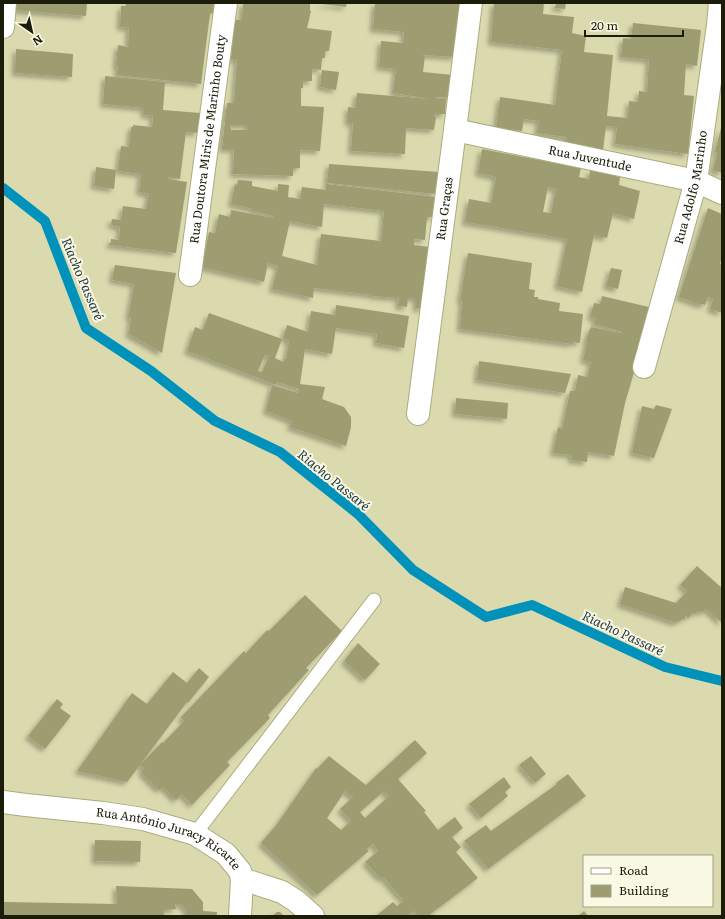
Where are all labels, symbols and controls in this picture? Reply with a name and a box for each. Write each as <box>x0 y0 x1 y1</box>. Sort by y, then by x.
north arrow <box>12 12 52 52</box>
scale bar <box>585 12 683 38</box>
text: 20 m <box>591 16 618 34</box>
text: N <box>30 32 46 50</box>
street label: Rua Doutora Miris de Marinho Bouty <box>184 33 230 245</box>
street label: Rua Adolfo Marinho <box>669 129 711 246</box>
street label: Rua Juventude <box>547 140 633 175</box>
street label: Rua Graças <box>431 175 457 241</box>
water label: Riacho Passaré <box>57 234 109 323</box>
water label: Riacho Passaré <box>294 444 375 515</box>
water label: Riacho Passaré <box>579 605 667 660</box>
street label: Rua Antônio Juracy Ricarte <box>95 802 245 873</box>
legend <box>583 855 713 907</box>
text: Road <box>619 861 649 879</box>
text: Building <box>619 881 669 899</box>

